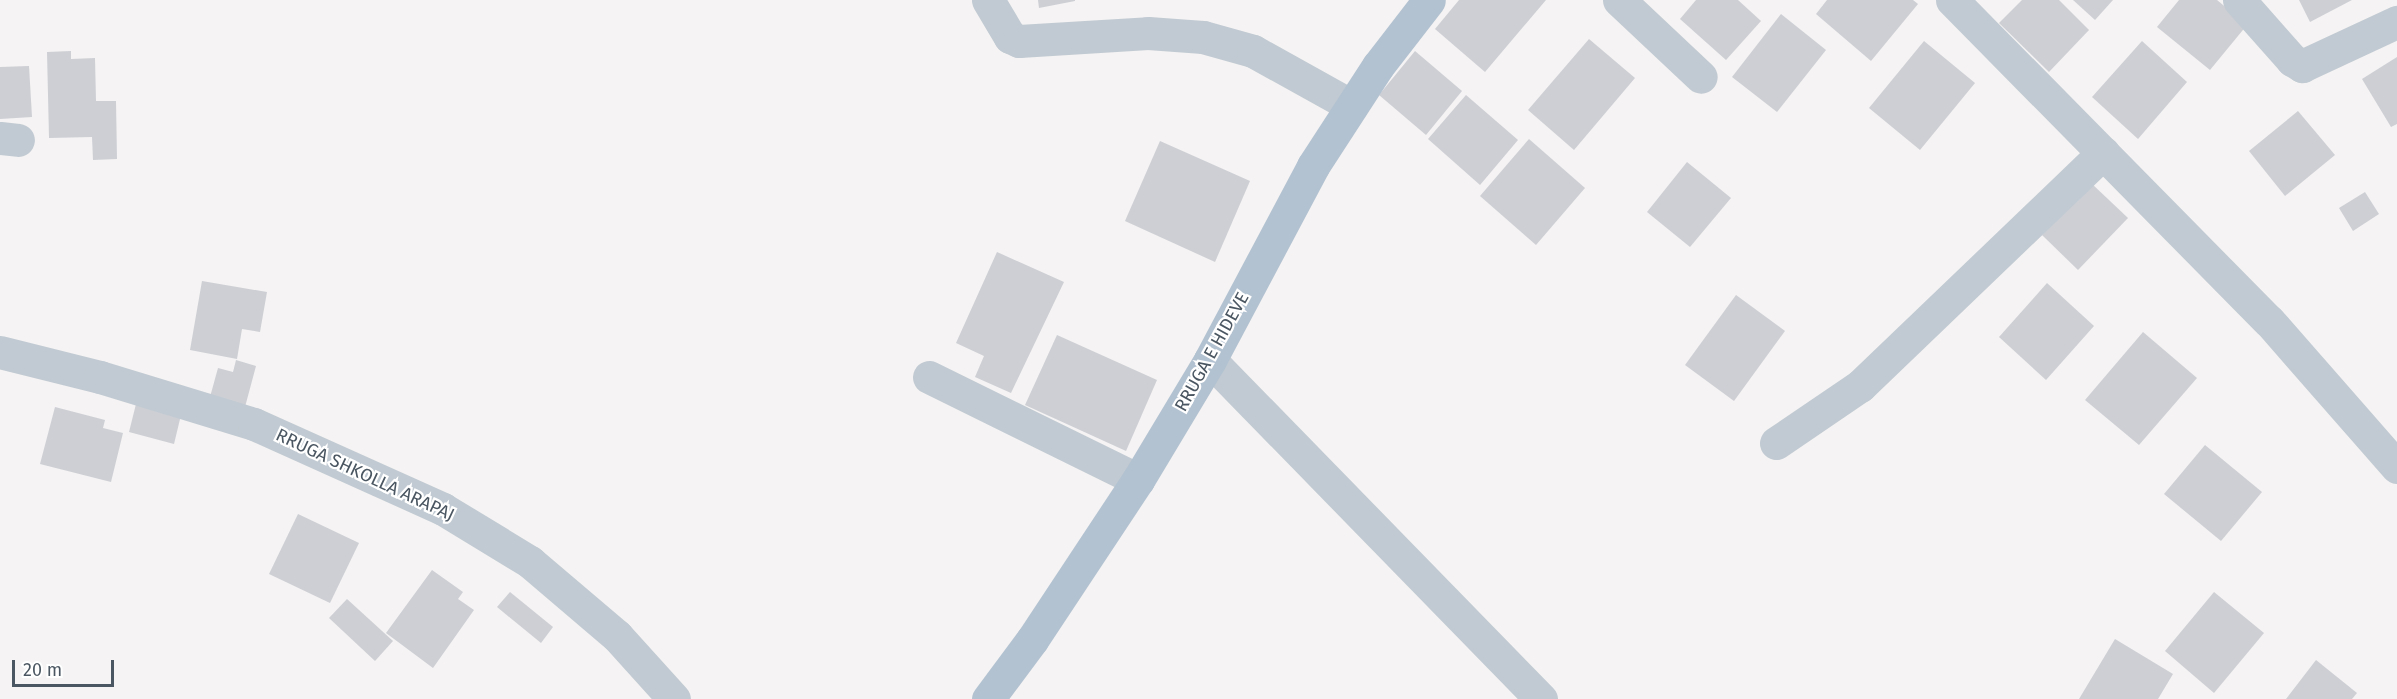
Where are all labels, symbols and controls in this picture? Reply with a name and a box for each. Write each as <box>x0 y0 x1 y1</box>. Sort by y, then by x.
street label: RRUGA E HIDEVE <box>1170 289 1254 415</box>
street label: RRUGA SHKOLLA ARAPAJ <box>272 424 458 526</box>
scale bar <box>15 648 117 686</box>
text: 20 m <box>23 659 62 681</box>

